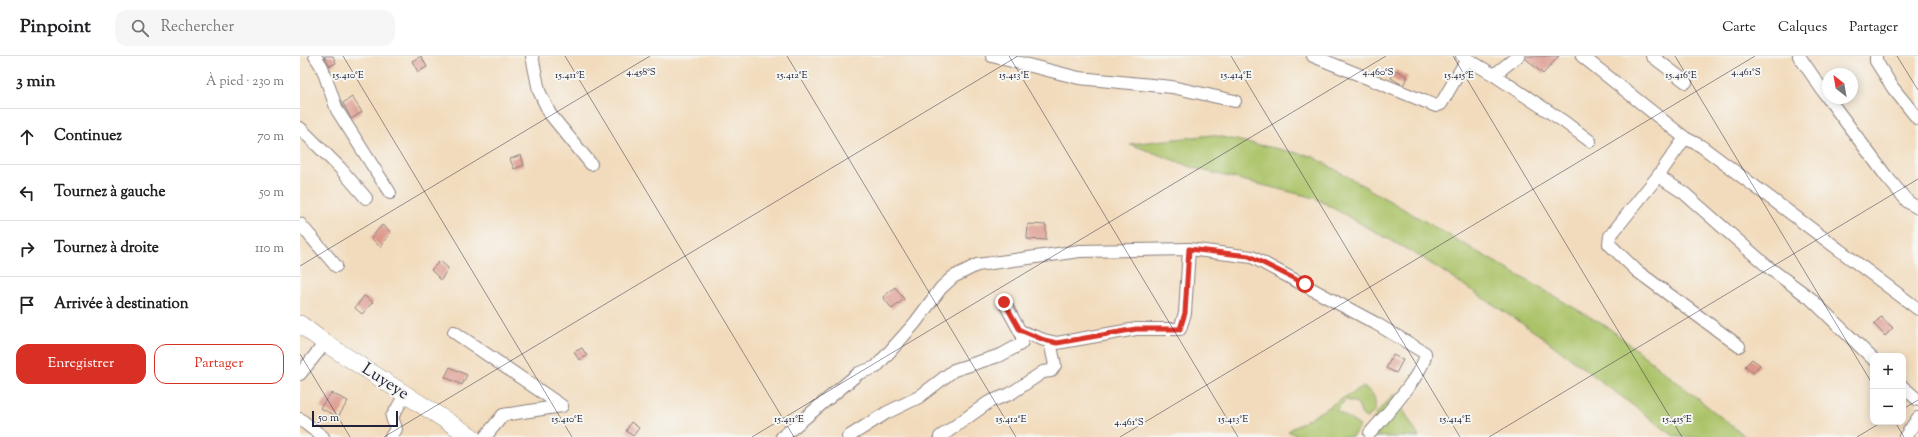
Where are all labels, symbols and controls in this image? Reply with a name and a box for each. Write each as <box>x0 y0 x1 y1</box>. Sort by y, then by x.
search box <box>115 10 395 46</box>
text: Pinpoint <box>20 14 91 41</box>
icon: search <box>129 17 151 39</box>
text: Rechercher <box>161 17 234 38</box>
text: Carte <box>1722 18 1756 38</box>
text: Calques <box>1778 18 1827 38</box>
text: Partager <box>1849 18 1898 38</box>
text: 4.458°S <box>626 65 656 80</box>
text: 4.460°S <box>1362 65 1394 80</box>
text: 4.461°S <box>1731 65 1761 80</box>
text: 15.410°E <box>332 68 364 83</box>
text: 15.411°E <box>555 68 585 83</box>
text: 15.412°E <box>777 68 807 83</box>
text: 15.413°E <box>999 68 1029 83</box>
text: 15.414°E <box>1220 68 1252 83</box>
text: 15.415°E <box>1444 68 1474 83</box>
text: 15.416°E <box>1665 68 1697 83</box>
north arrow <box>1822 68 1858 104</box>
text: 3 min <box>16 70 55 94</box>
text: À pied · 230 m <box>206 73 284 91</box>
icon: ahead <box>16 126 38 148</box>
text: Continuez <box>54 126 122 147</box>
text: 70 m <box>257 128 284 146</box>
icon: left <box>16 182 38 204</box>
text: Tournez à gauche <box>54 182 165 203</box>
text: 50 m <box>259 184 284 202</box>
icon: right <box>16 238 38 260</box>
text: Tournez à droite <box>54 238 159 259</box>
text: 110 m <box>255 240 284 258</box>
route start <box>1296 275 1314 293</box>
route end <box>995 293 1013 311</box>
icon: arrive <box>16 294 38 316</box>
text: Arrivée à destination <box>54 294 189 315</box>
button: Enregistrer <box>16 344 146 384</box>
button: Partager <box>154 344 284 384</box>
map controls <box>1870 353 1906 425</box>
button: + <box>1870 353 1906 389</box>
street label: Luyeye <box>357 358 413 406</box>
button: − <box>1870 389 1906 425</box>
scale bar <box>312 409 398 428</box>
text: 50 m <box>318 410 339 426</box>
text: 15.410°E <box>551 412 583 427</box>
text: 15.411°E <box>774 412 804 427</box>
text: 15.412°E <box>996 412 1026 427</box>
text: 15.413°E <box>1218 412 1248 427</box>
text: 15.414°E <box>1439 412 1471 427</box>
text: 15.415°E <box>1662 412 1692 427</box>
text: 4.461°S <box>1114 415 1144 430</box>

